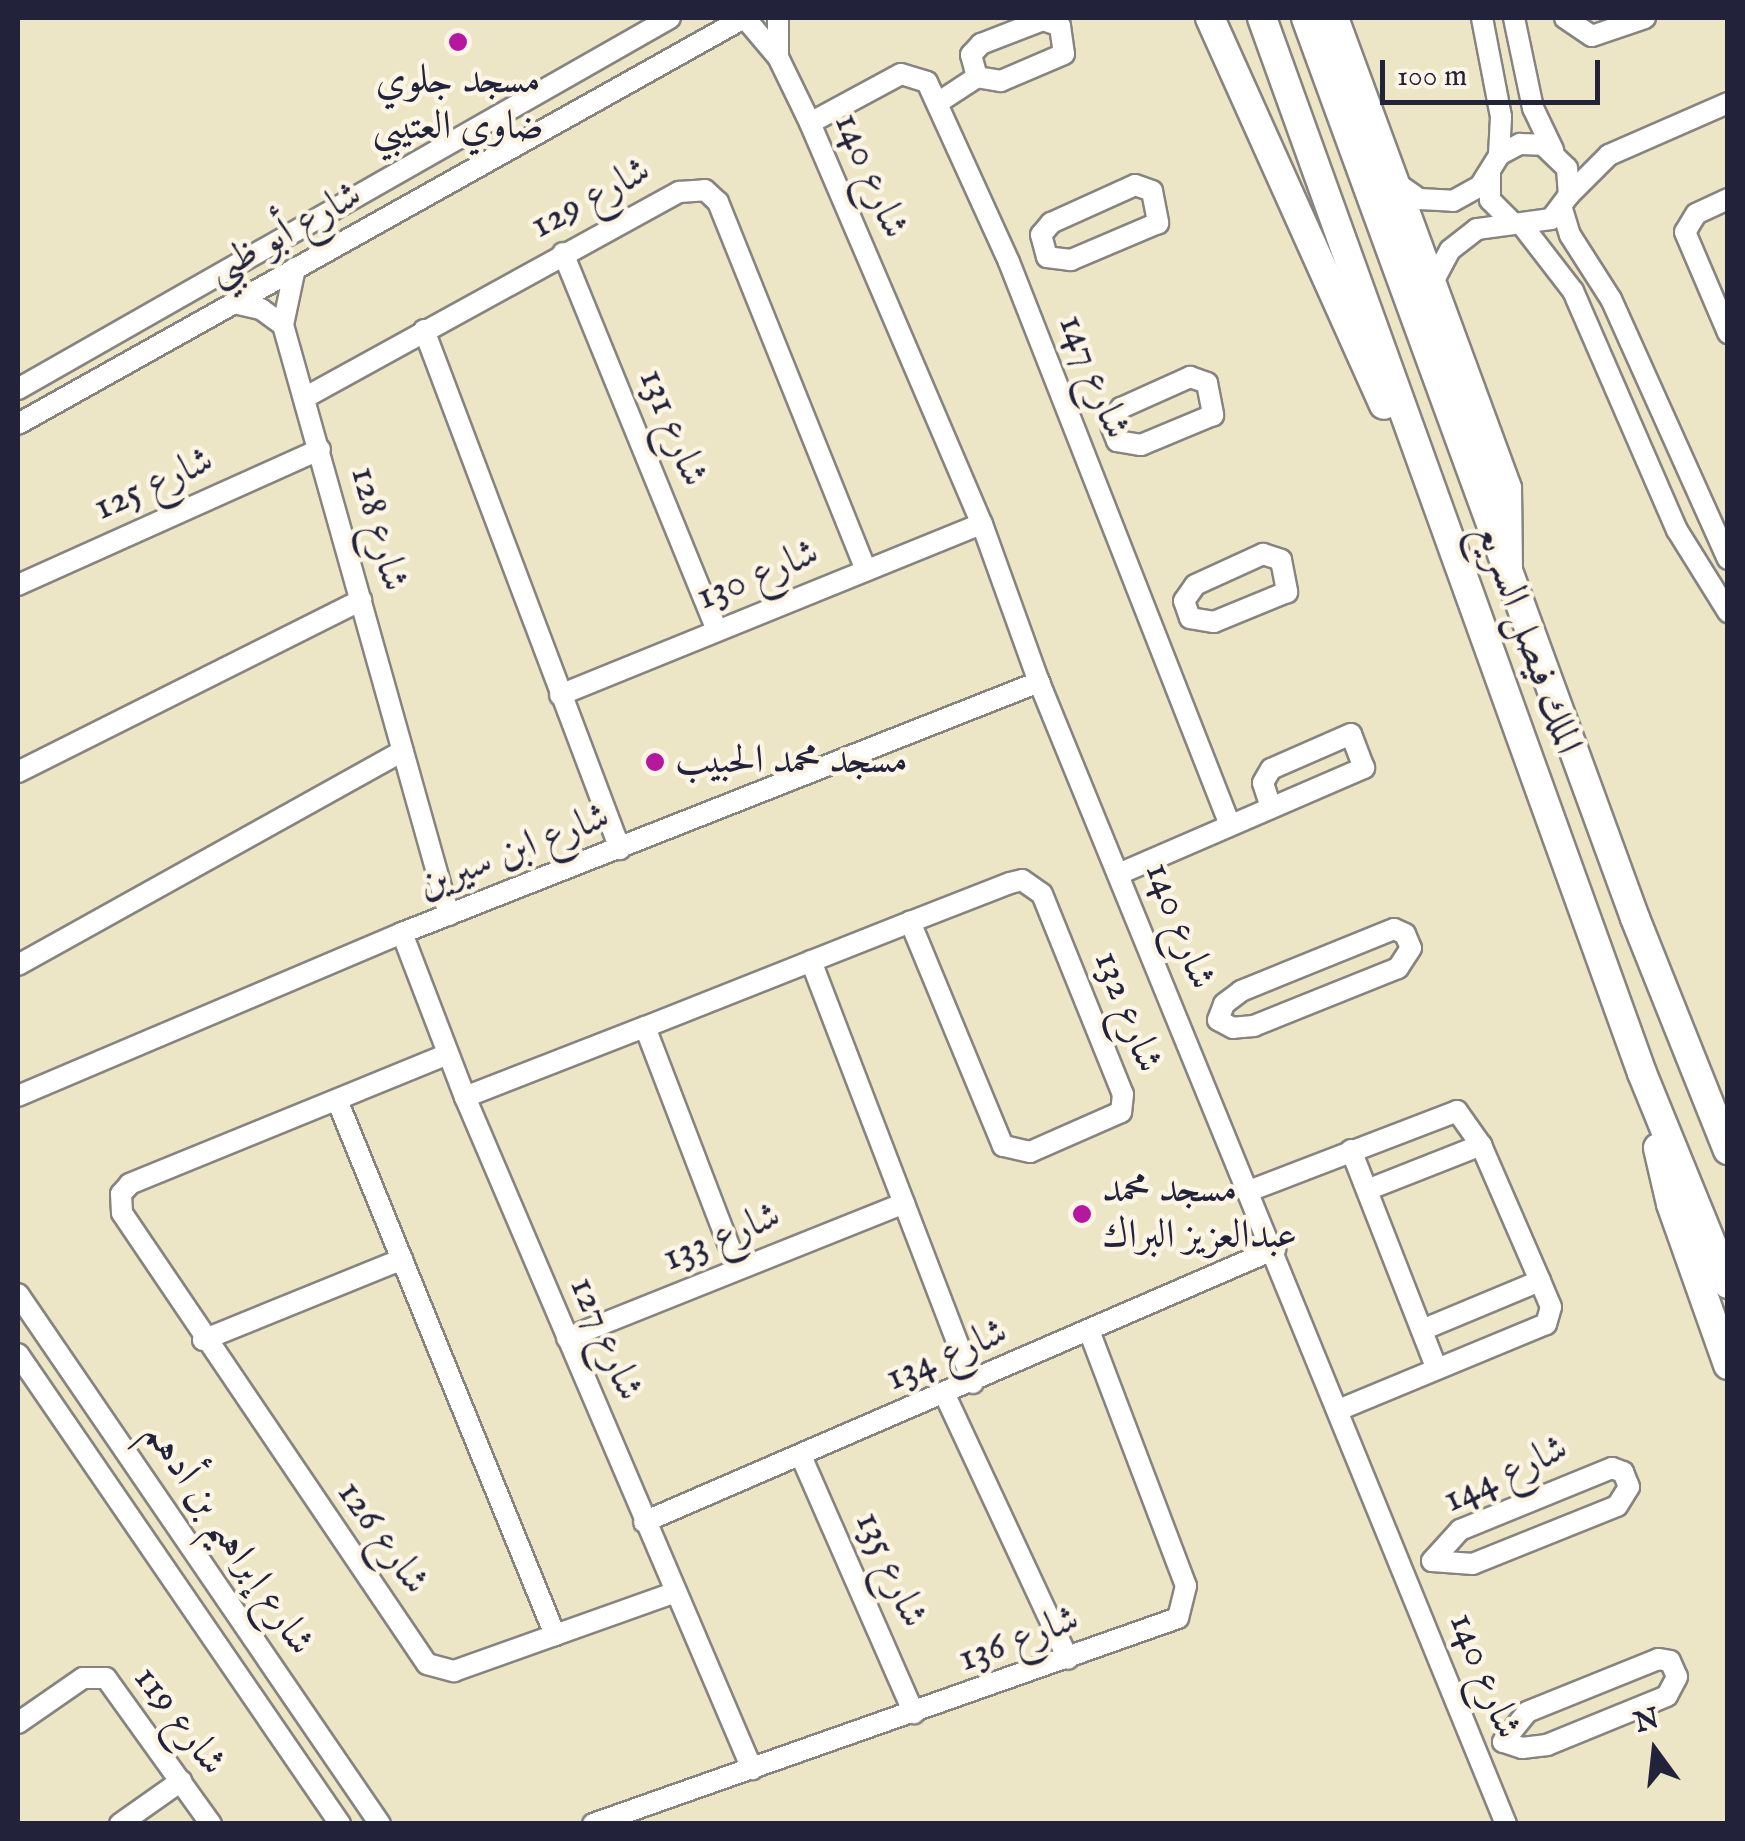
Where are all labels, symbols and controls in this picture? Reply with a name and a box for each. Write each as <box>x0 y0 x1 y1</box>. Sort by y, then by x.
marker: مسجد جلوي ضاوي العتيبي <box>447 31 469 53</box>
scale bar <box>1385 40 1605 102</box>
place label: مسجد جلوي ضاوي العتيبي <box>372 58 544 152</box>
text: 100 m <box>1397 58 1467 96</box>
street label: شارع 140 <box>822 106 918 246</box>
street label: شارع 129 <box>523 147 659 251</box>
street label: شارع أبو ظبي <box>199 172 371 296</box>
street label: شارع 147 <box>1046 308 1140 446</box>
street label: شارع 131 <box>627 362 717 494</box>
street label: شارع 125 <box>87 437 221 533</box>
street label: شارع 128 <box>338 461 418 597</box>
street label: الملك فيصل السريع <box>1463 517 1591 761</box>
street label: شارع 130 <box>690 530 826 622</box>
place label: مسجد محمد الحبيب <box>675 738 908 786</box>
marker: مسجد محمد الحبيب <box>644 751 666 773</box>
street label: شارع ابن سيرين <box>411 793 617 911</box>
street label: شارع 140 <box>1133 856 1225 996</box>
street label: شارع 132 <box>1082 944 1172 1080</box>
place label: مسجد محمد عبدالعزيز البراك <box>1102 1167 1297 1261</box>
street label: شارع 133 <box>656 1193 788 1283</box>
marker: مسجد محمد عبدالعزيز البراك <box>1071 1203 1093 1225</box>
street label: شارع 127 <box>557 1270 653 1408</box>
street label: شارع 134 <box>879 1309 1015 1403</box>
street label: شارع إبراهيم بن أدهم <box>132 1413 324 1665</box>
street label: شارع 144 <box>1436 1425 1576 1525</box>
street label: شارع 126 <box>325 1472 439 1604</box>
street label: شارع 135 <box>843 1504 937 1636</box>
street label: شارع 136 <box>952 1596 1086 1684</box>
street label: شارع 140 <box>1437 1606 1531 1746</box>
street label: شارع 119 <box>122 1656 236 1786</box>
north arrow <box>1605 1701 1705 1801</box>
text: N <box>1631 1702 1663 1742</box>

